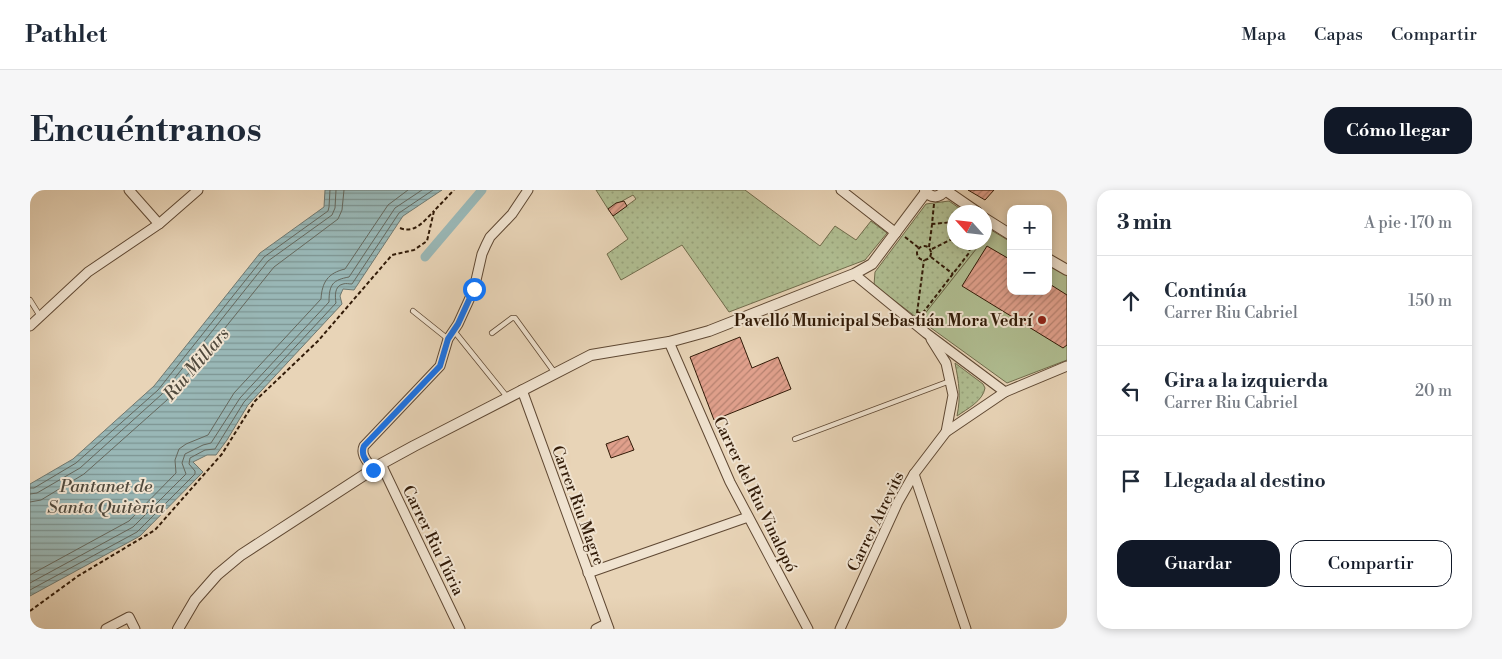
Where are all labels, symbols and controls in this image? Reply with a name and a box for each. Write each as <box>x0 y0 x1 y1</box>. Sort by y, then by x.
text: Pathlet <box>25 20 107 50</box>
text: Mapa <box>1242 23 1286 46</box>
text: Capas <box>1314 23 1363 46</box>
text: Compartir <box>1391 23 1477 46</box>
button: Cómo llegar <box>1324 107 1472 154</box>
text: Encuéntranos <box>30 109 262 152</box>
north arrow <box>947 205 992 250</box>
map controls <box>1007 205 1052 295</box>
button: + <box>1007 205 1052 250</box>
text: 3 min <box>1117 210 1172 236</box>
text: A pie · 170 m <box>1364 213 1452 233</box>
button: − <box>1007 250 1052 295</box>
route start <box>463 278 486 301</box>
text: Continúa <box>1164 279 1247 303</box>
icon: ahead <box>1117 287 1145 315</box>
text: 150 m <box>1408 291 1452 311</box>
text: Carrer Riu Cabriel <box>1164 303 1298 323</box>
place label: Pavelló Municipal Sebastián Mora Vedrí <box>734 311 1033 331</box>
marker: Pavelló Municipal Sebastián Mora Vedrí <box>1036 314 1048 326</box>
water label: Riu Millars <box>158 323 235 406</box>
text: Gira a la izquierda <box>1164 369 1328 393</box>
icon: left <box>1117 377 1145 405</box>
text: 20 m <box>1415 381 1452 401</box>
text: Carrer Riu Cabriel <box>1164 393 1298 413</box>
street label: Carrer del Riu Vinalopó <box>709 413 802 576</box>
street label: Carrer Riu Magre <box>547 443 609 568</box>
route end <box>362 459 385 482</box>
icon: arrive <box>1117 467 1145 495</box>
street label: Carrer Atrevits <box>843 468 909 575</box>
text: Llegada al destino <box>1164 469 1326 493</box>
water label: Pantanet de Santa Quitèria <box>47 475 166 519</box>
street label: Carrer Riu Túria <box>398 482 469 599</box>
button: Guardar <box>1117 540 1280 587</box>
button: Compartir <box>1290 540 1452 587</box>

